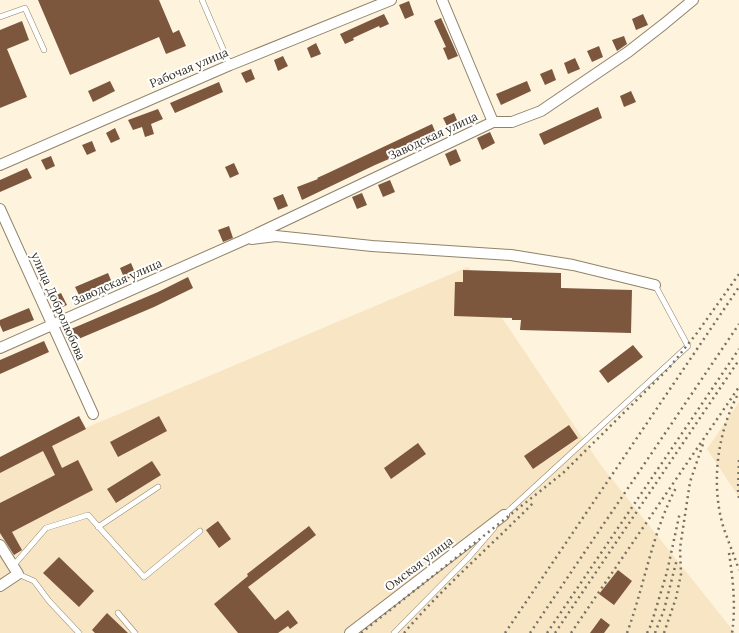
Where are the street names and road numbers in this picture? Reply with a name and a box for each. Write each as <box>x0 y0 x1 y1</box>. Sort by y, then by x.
street label: Рабочая улица <box>147 44 230 91</box>
street label: Заводская улица <box>386 108 480 163</box>
street label: улица Добролюбова <box>28 250 89 362</box>
street label: Заводская улица <box>69 255 164 308</box>
street label: Омская улица <box>382 533 456 594</box>

